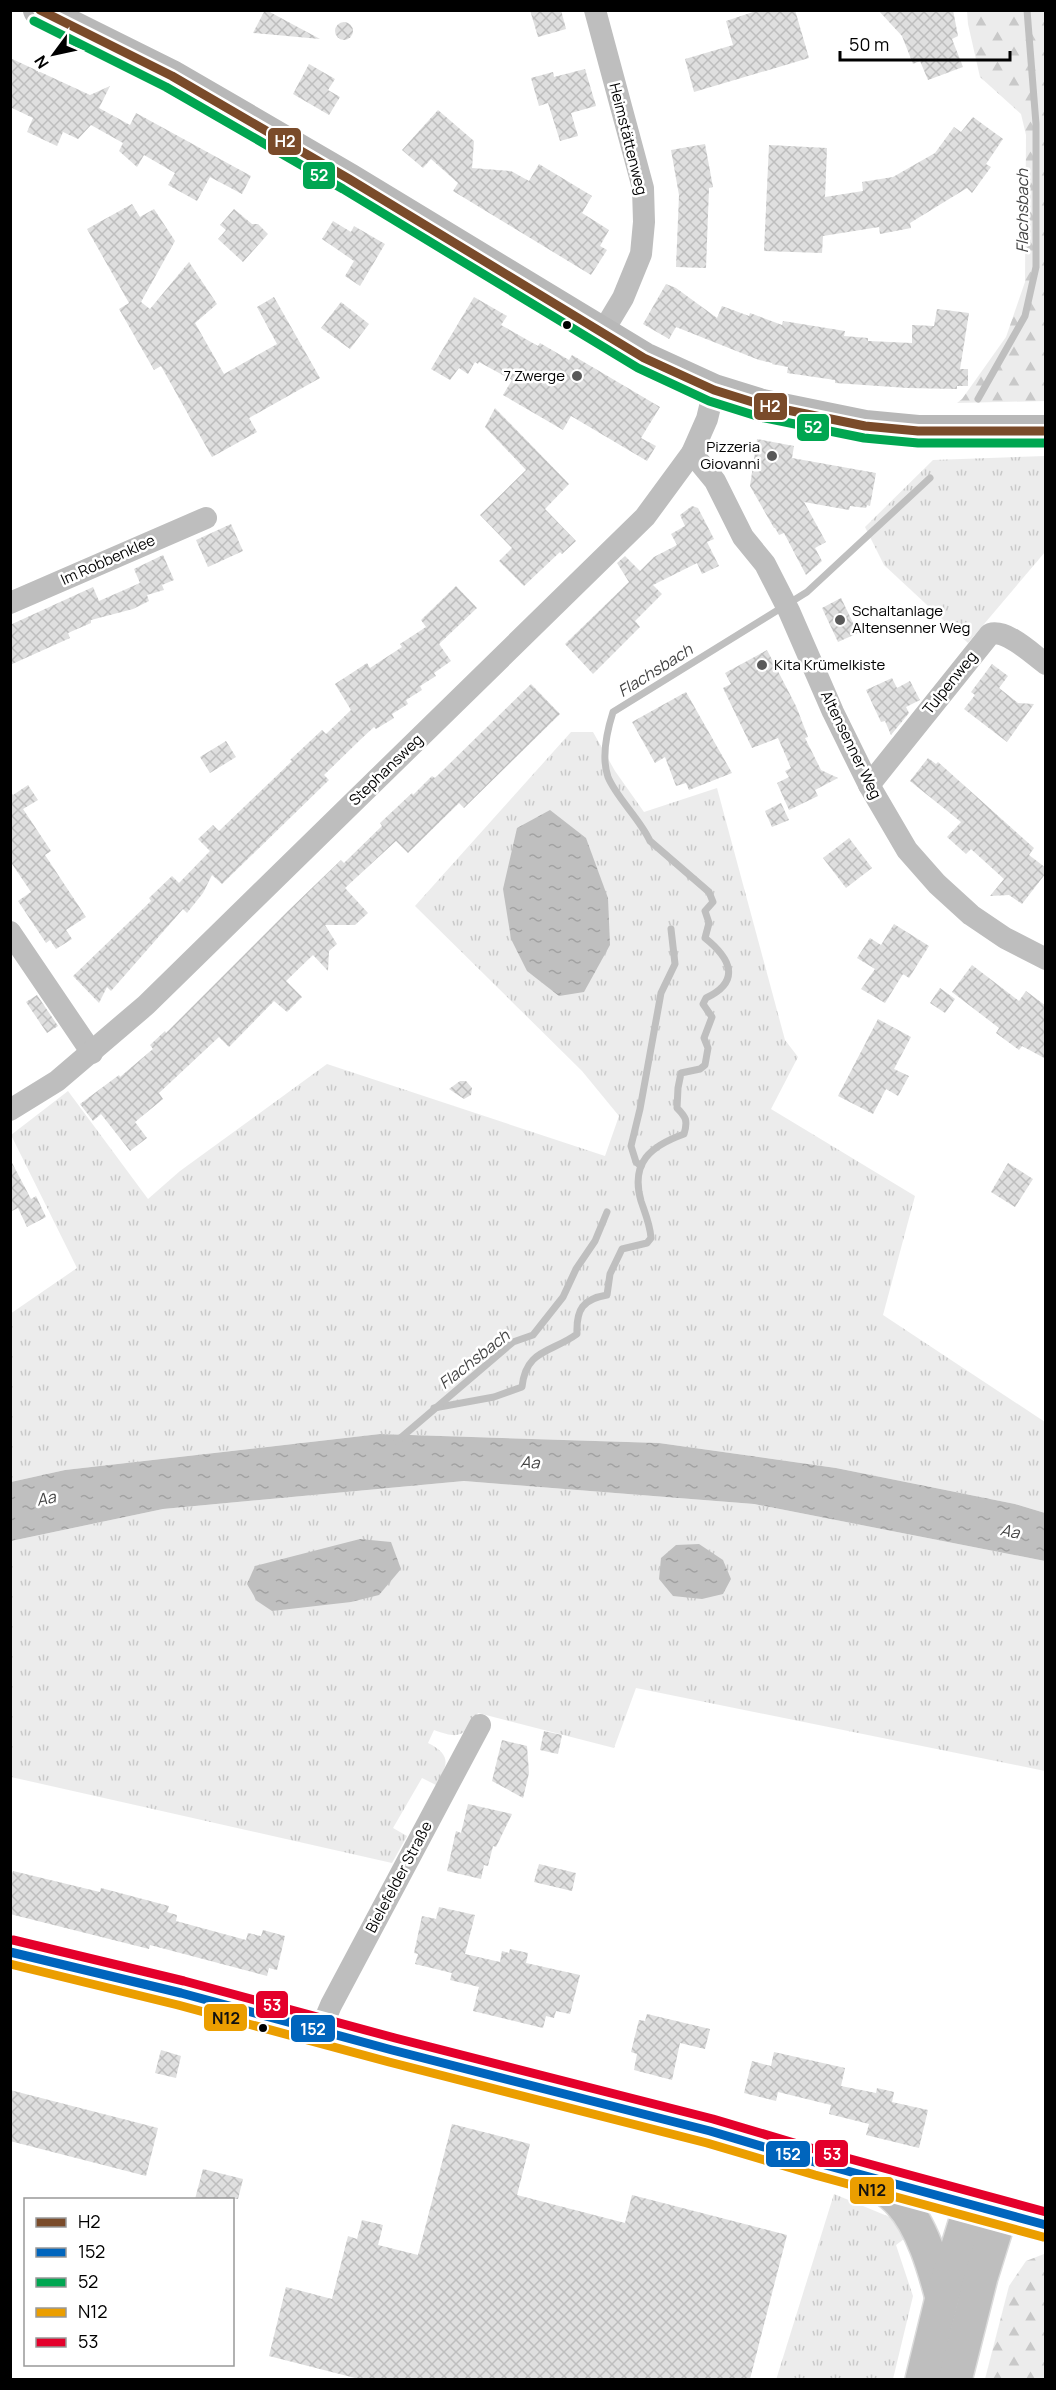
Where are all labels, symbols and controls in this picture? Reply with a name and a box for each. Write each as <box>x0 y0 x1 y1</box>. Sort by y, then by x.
north arrow <box>24 24 84 84</box>
scale bar <box>840 24 1010 62</box>
text: 50 m <box>849 32 889 56</box>
text: N <box>29 51 54 73</box>
street label: Heimstättenweg <box>604 81 653 197</box>
line badge: H2 <box>267 127 302 156</box>
text: H2 <box>274 130 296 152</box>
line badge: 52 <box>302 161 336 190</box>
text: 52 <box>310 164 328 186</box>
water label: Flachsbach <box>1011 168 1033 253</box>
unlabelled marker <box>561 319 573 331</box>
place label: 7 Zwerge <box>503 365 565 386</box>
marker: 7 Zwerge <box>570 369 584 383</box>
line badge: H2 <box>753 392 788 421</box>
text: H2 <box>759 395 781 417</box>
line badge: 52 <box>796 413 830 442</box>
text: 52 <box>804 416 822 438</box>
place label: Pizzeria Giovanni <box>701 436 760 474</box>
marker: Pizzeria Giovanni <box>765 449 779 463</box>
street label: Im Robbenklee <box>57 529 159 590</box>
place label: Schaltanlage Altensenner Weg <box>852 600 970 638</box>
marker: Schaltanlage Altensenner Weg <box>833 613 847 627</box>
water label: Flachsbach <box>613 638 697 702</box>
street label: Tulpenweg <box>918 647 982 719</box>
place label: Kita Krümelkiste <box>774 654 885 675</box>
marker: Kita Krümelkiste <box>755 658 769 672</box>
street label: Altensenner Weg <box>816 687 887 803</box>
street label: Stephansweg <box>344 729 427 810</box>
water label: Flachsbach <box>434 1324 514 1394</box>
water label: Aa <box>520 1450 541 1474</box>
water label: Aa <box>35 1485 59 1511</box>
water label: Aa <box>999 1518 1023 1544</box>
street label: Bielefelder Straße <box>360 1817 437 1936</box>
line badge: 53 <box>255 1990 289 2019</box>
text: 53 <box>263 1994 281 2016</box>
line badge: N12 <box>203 2003 248 2032</box>
text: N12 <box>212 2007 240 2029</box>
line badge: 152 <box>290 2014 336 2043</box>
text: 152 <box>300 2018 326 2040</box>
unlabelled marker <box>257 2022 269 2034</box>
line badge: 53 <box>814 2139 849 2168</box>
line badge: 152 <box>765 2140 811 2168</box>
text: 152 <box>775 2143 801 2165</box>
text: 53 <box>823 2143 841 2165</box>
line badge: N12 <box>849 2176 895 2205</box>
text: N12 <box>858 2179 886 2201</box>
legend <box>24 2198 234 2366</box>
text: H2 <box>78 2209 101 2233</box>
text: 152 <box>78 2239 105 2263</box>
text: 52 <box>78 2269 98 2293</box>
text: N12 <box>78 2299 108 2323</box>
text: 53 <box>78 2329 98 2353</box>

